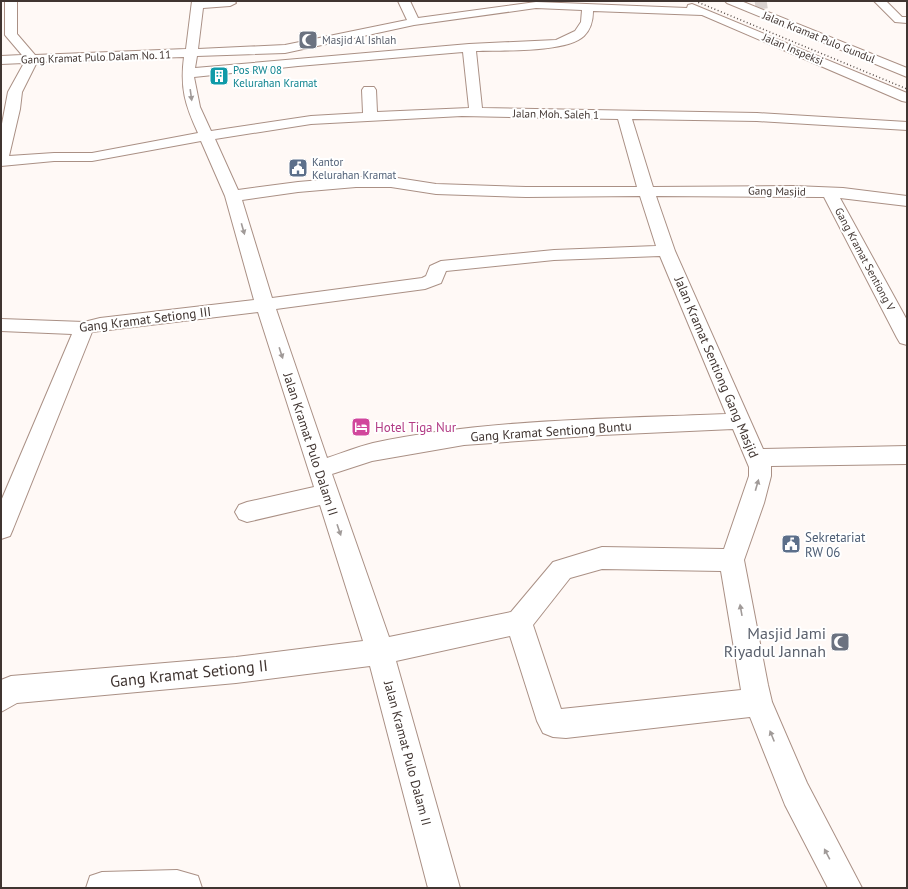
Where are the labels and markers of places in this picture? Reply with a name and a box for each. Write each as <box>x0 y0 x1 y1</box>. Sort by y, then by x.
mosque icon: Masjid Al Ishlah <box>297 29 319 51</box>
place label: Masjid Al Ishlah <box>322 33 396 47</box>
place label: Pos RW 08 Kelurahan Kramat <box>233 63 318 90</box>
building icon: Pos RW 08 Kelurahan Kramat <box>208 65 230 87</box>
place label: Kantor Kelurahan Kramat <box>312 155 397 182</box>
public building icon: Kantor Kelurahan Kramat <box>287 157 309 179</box>
hotel icon: Hotel Tiga Nur <box>350 416 372 438</box>
place label: Hotel Tiga Nur <box>375 419 457 436</box>
place label: Sekretariat RW 06 <box>805 529 866 561</box>
public building icon: Sekretariat RW 06 <box>780 533 802 555</box>
place label: Masjid Jami Riyadul Jannah <box>724 623 826 661</box>
mosque icon: Masjid Jami Riyadul Jannah <box>829 631 851 653</box>

